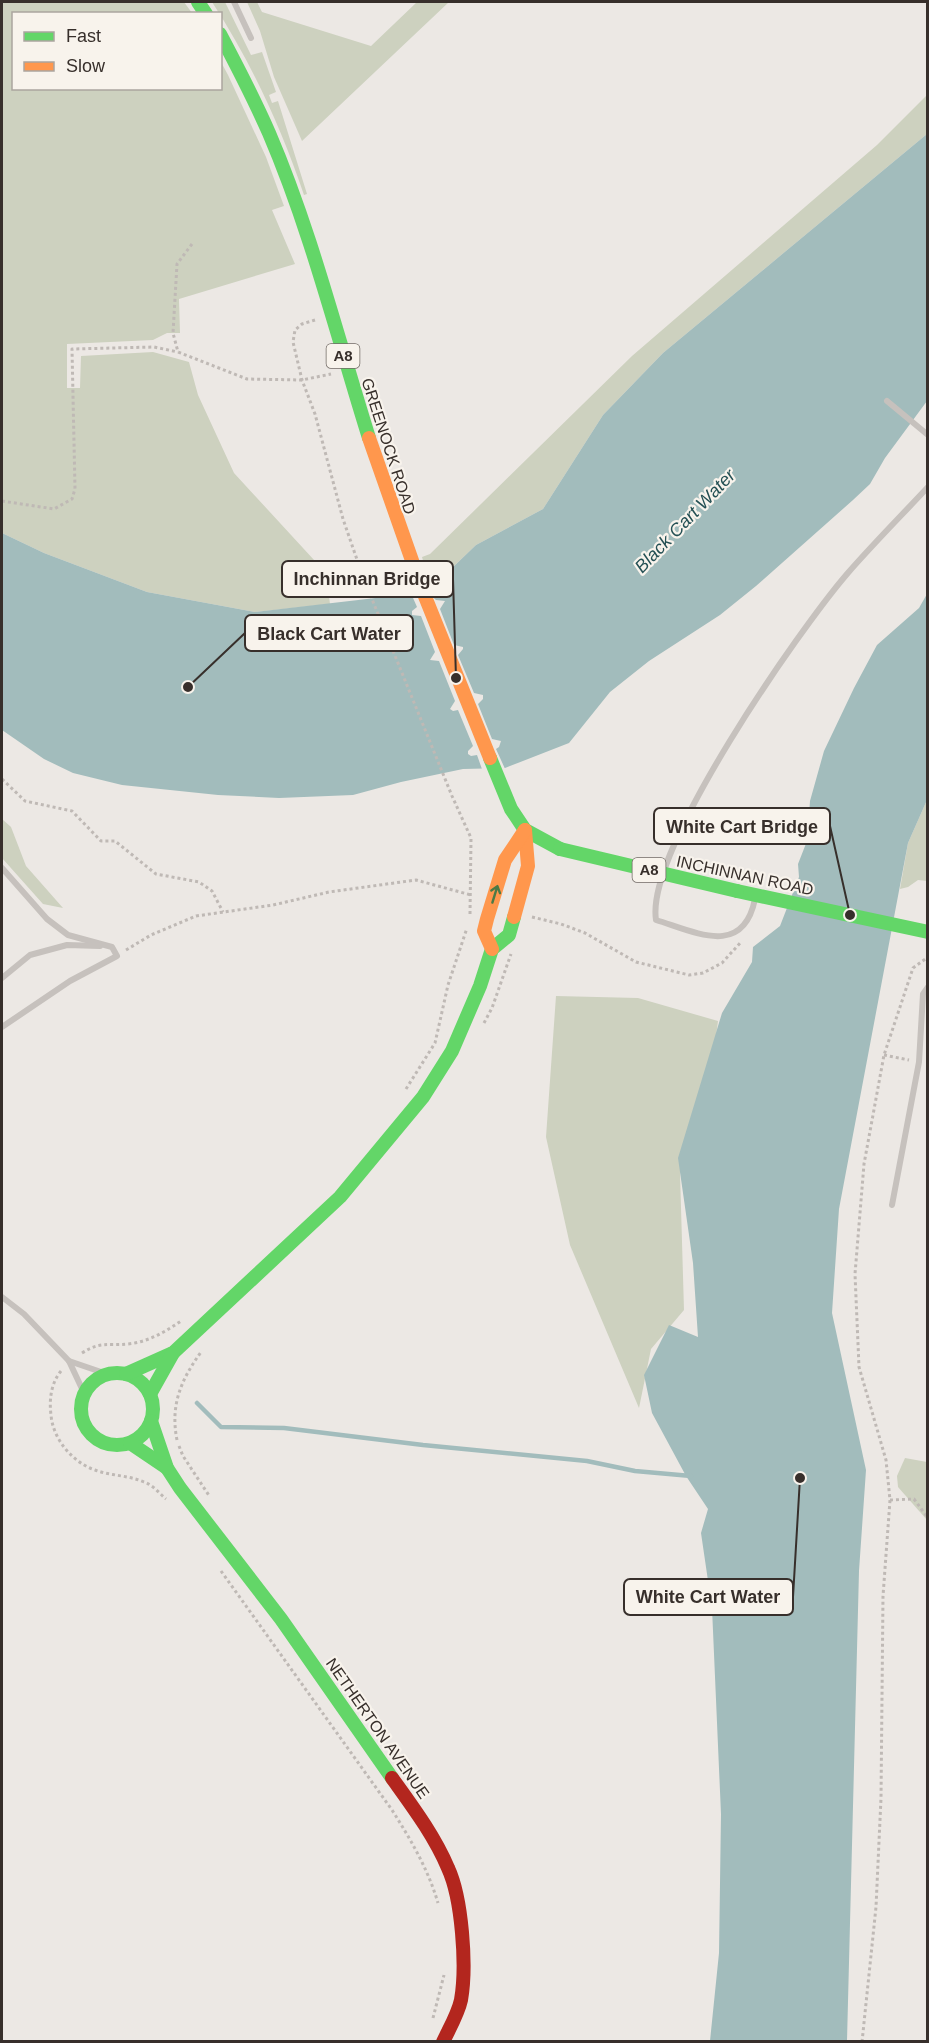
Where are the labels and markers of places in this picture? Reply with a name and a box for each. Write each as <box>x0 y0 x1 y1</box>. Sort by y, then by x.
callout: Inchinnan Bridge <box>282 561 453 597</box>
callout: Black Cart Water <box>245 615 413 651</box>
callout: White Cart Bridge <box>654 808 830 844</box>
callout: White Cart Water <box>624 1579 793 1615</box>

